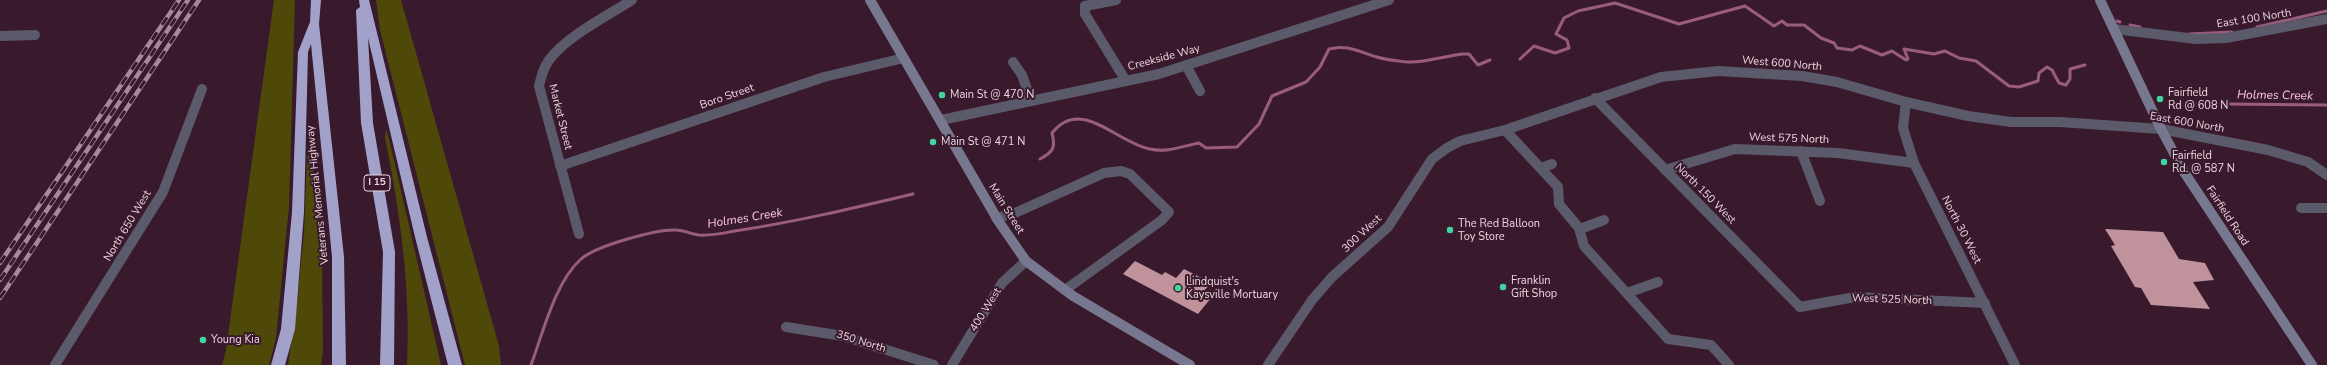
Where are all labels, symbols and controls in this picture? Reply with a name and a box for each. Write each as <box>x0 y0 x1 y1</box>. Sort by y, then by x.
street label: East 100 North <box>2216 7 2292 31</box>
street label: Creekside Way <box>1126 42 1202 74</box>
street label: West 600 North <box>1741 54 1823 74</box>
street label: Boro Street <box>698 82 756 112</box>
street label: Market Street <box>545 83 575 151</box>
place label: Fairfield Rd @ 608 N <box>2168 86 2228 112</box>
place label: Main St @ 470 N <box>950 88 1034 102</box>
water label: Holmes Creek <box>2237 88 2313 104</box>
marker: Main St @ 470 N <box>937 90 947 100</box>
marker: Fairfield Rd @ 608 N <box>2155 94 2165 104</box>
street label: East 600 North <box>2149 110 2225 136</box>
street label: Veterans Memorial Highway <box>304 125 332 265</box>
street label: West 575 North <box>1749 131 1829 147</box>
place label: Main St @ 471 N <box>941 135 1025 149</box>
marker: Main St @ 471 N <box>928 137 938 147</box>
place label: Fairfield Rd. @ 587 N <box>2172 149 2235 175</box>
marker: Fairfield Rd. @ 587 N <box>2159 157 2169 167</box>
street label: North 150 West <box>1672 161 1738 227</box>
road number: I 15 <box>364 175 390 191</box>
street label: Main Street <box>985 181 1027 237</box>
street label: Fairfield Road <box>2203 184 2251 248</box>
street label: North 650 West <box>102 188 154 264</box>
street label: North 30 West <box>1938 194 1984 266</box>
water label: Holmes Creek <box>706 206 784 232</box>
street label: 300 West <box>1340 212 1384 256</box>
place label: The Red Balloon Toy Store <box>1458 217 1540 243</box>
marker: The Red Balloon Toy Store <box>1445 225 1455 235</box>
place label: Franklin Gift Shop <box>1511 274 1557 300</box>
place label: Lindquist's Kaysville Mortuary <box>1186 275 1278 301</box>
marker: Franklin Gift Shop <box>1498 282 1508 292</box>
marker: Lindquist's Kaysville Mortuary <box>1173 283 1183 293</box>
street label: 400 West <box>967 286 1005 334</box>
street label: West 525 North <box>1852 292 1932 308</box>
street label: 350 North <box>835 328 887 356</box>
place label: Young Kia <box>211 333 260 347</box>
marker: Young Kia <box>198 335 208 345</box>

